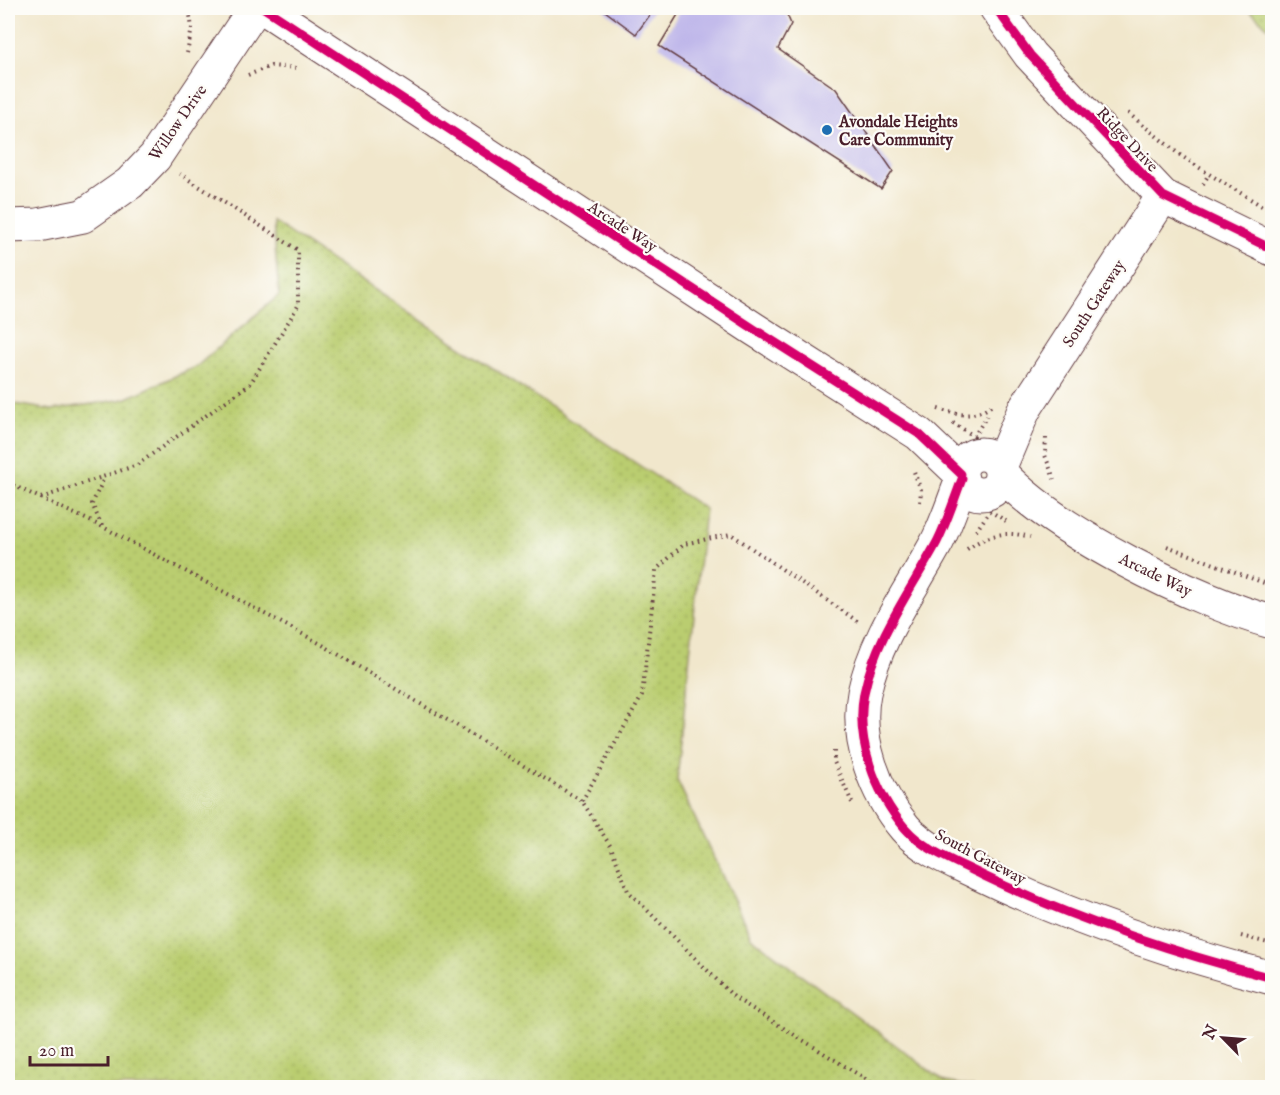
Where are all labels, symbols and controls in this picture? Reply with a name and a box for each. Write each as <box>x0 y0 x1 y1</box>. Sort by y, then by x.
street label: Willow Drive <box>145 81 212 165</box>
street label: Ridge Drive <box>1091 104 1162 177</box>
place label: Avondale Heights Care Community <box>838 113 958 151</box>
marker: Avondale Heights Care Community <box>820 123 834 137</box>
street label: Arcade Way <box>583 197 660 258</box>
street label: South Gateway <box>1059 257 1130 352</box>
street label: Arcade Way <box>1114 549 1195 602</box>
street label: South Gateway <box>931 825 1029 890</box>
north arrow <box>1193 1008 1253 1068</box>
text: N <box>1199 1022 1223 1044</box>
scale bar <box>30 1029 108 1067</box>
text: 20 m <box>39 1040 74 1063</box>

